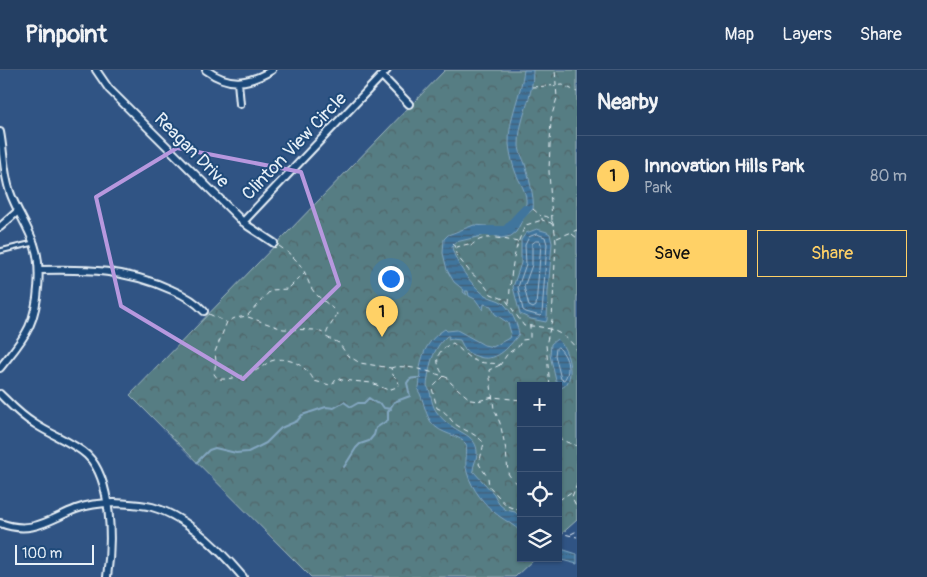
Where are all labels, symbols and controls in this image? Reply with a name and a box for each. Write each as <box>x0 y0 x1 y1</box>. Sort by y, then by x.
text: Pinpoint <box>25 20 107 49</box>
text: Map <box>725 23 754 46</box>
text: Layers <box>782 23 832 46</box>
text: Share <box>860 23 902 46</box>
street label: Clinton View Circle <box>237 87 352 205</box>
text: Nearby <box>597 89 658 116</box>
street label: Reagan Drive <box>149 108 234 193</box>
text: Innovation Hills Park <box>644 154 805 178</box>
text: 1 <box>610 166 616 186</box>
text: 80 m <box>870 166 907 186</box>
text: Park <box>644 178 672 198</box>
button: Save <box>597 230 747 277</box>
button: Share <box>757 230 907 277</box>
your location <box>378 266 404 292</box>
pin: 1 <box>366 296 398 337</box>
map controls <box>517 382 562 562</box>
button: + <box>517 382 562 427</box>
button: − <box>517 427 562 472</box>
button: locate <box>517 472 562 517</box>
button: layers <box>517 517 562 562</box>
scale bar <box>15 542 94 565</box>
text: 100 m <box>22 545 62 562</box>

